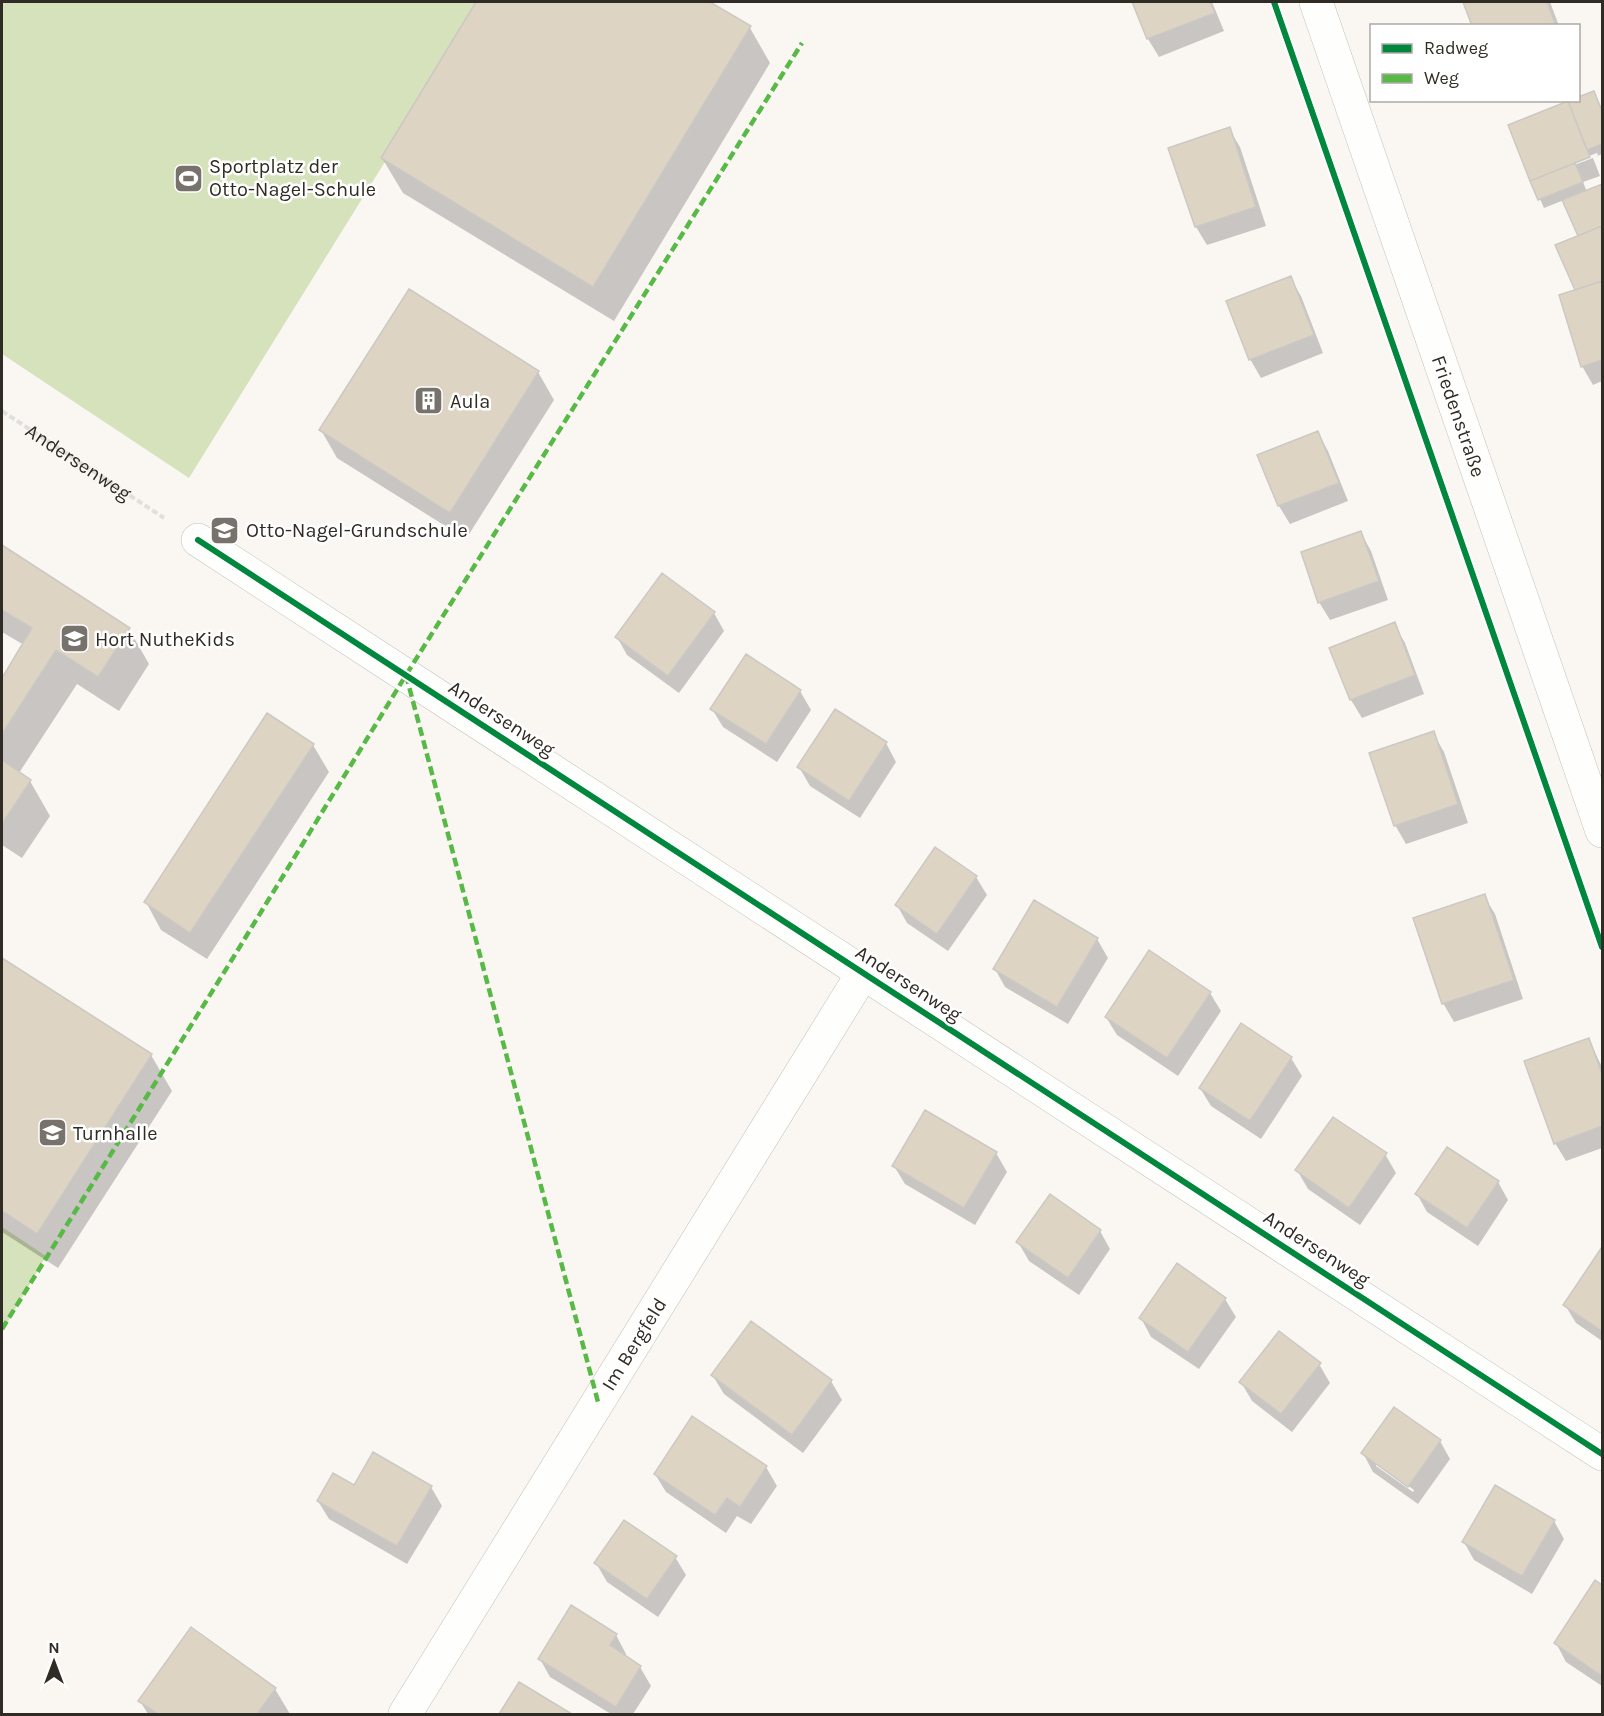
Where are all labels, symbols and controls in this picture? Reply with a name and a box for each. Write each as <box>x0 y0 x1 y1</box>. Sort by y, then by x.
legend <box>1370 24 1580 102</box>
text: Radweg <box>1424 37 1488 59</box>
text: Weg <box>1424 67 1459 89</box>
place label: Sportplatz der Otto-Nagel-Schule <box>209 155 376 201</box>
sports icon: Sportplatz der Otto-Nagel-Schule <box>172 162 204 194</box>
street label: Friedenstraße <box>1427 352 1490 480</box>
building icon: Aula <box>413 385 445 417</box>
place label: Aula <box>450 390 490 413</box>
street label: Andersenweg <box>21 419 136 505</box>
school or university icon: Otto-Nagel-Grundschule <box>209 514 241 546</box>
place label: Otto-Nagel-Grundschule <box>246 519 468 542</box>
school or university icon: Hort NutheKids <box>58 623 90 655</box>
place label: Hort NutheKids <box>95 628 235 651</box>
street label: Andersenweg <box>444 676 559 761</box>
street label: Andersenweg <box>851 941 966 1026</box>
school or university icon: Turnhalle <box>36 1117 68 1149</box>
place label: Turnhalle <box>73 1122 158 1145</box>
street label: Andersenweg <box>1259 1206 1374 1291</box>
street label: Im Bergfeld <box>597 1294 671 1395</box>
north arrow <box>24 1632 84 1692</box>
text: N <box>48 1638 60 1657</box>

